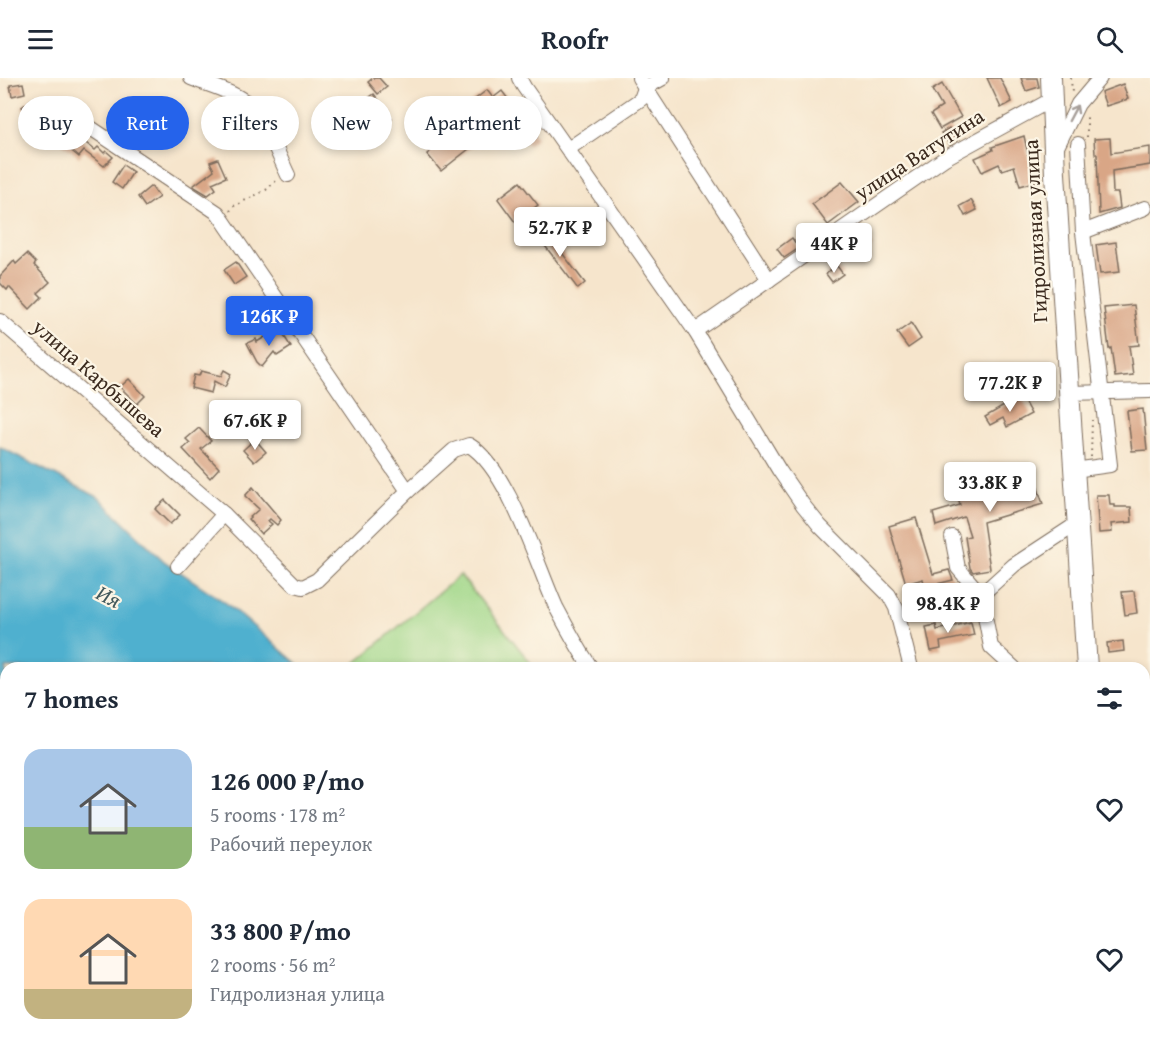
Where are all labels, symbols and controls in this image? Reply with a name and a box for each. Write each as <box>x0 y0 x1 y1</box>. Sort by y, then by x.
text: Roofr <box>541 19 609 59</box>
icon: menu <box>24 23 57 56</box>
icon: search <box>1093 23 1126 56</box>
chip: Buy <box>18 96 94 150</box>
chip: Rent <box>106 96 189 150</box>
chip: Filters <box>201 96 299 150</box>
chip: New <box>311 96 392 150</box>
chip: Apartment <box>404 96 542 150</box>
street label: улица Ватутина <box>847 100 990 208</box>
one-way arrow <box>1067 105 1079 122</box>
street label: Гидролизная улица <box>1015 139 1055 323</box>
pin: 52.7K ₽ <box>505 207 615 258</box>
text: 52.7K ₽ <box>528 212 592 241</box>
pin: 44K ₽ <box>792 223 876 274</box>
text: 44K ₽ <box>810 228 858 257</box>
pin: 126K ₽ <box>220 296 318 347</box>
text: 126K ₽ <box>240 301 298 330</box>
street label: улица Карбышева <box>25 311 172 444</box>
pin: 77.2K ₽ <box>955 362 1065 413</box>
text: 77.2K ₽ <box>978 367 1042 396</box>
pin: 67.6K ₽ <box>200 400 310 451</box>
text: 67.6K ₽ <box>223 405 287 434</box>
pin: 33.8K ₽ <box>935 462 1045 513</box>
text: 33.8K ₽ <box>958 467 1022 496</box>
water label: Ия <box>91 576 127 616</box>
pin: 98.4K ₽ <box>893 583 1003 634</box>
text: 98.4K ₽ <box>916 588 980 617</box>
text: 7 homes <box>24 679 119 718</box>
icon: filters <box>1093 682 1126 715</box>
text: 126 000 ₽/mo <box>210 761 364 800</box>
icon: home <box>72 773 144 845</box>
icon: heart <box>1093 793 1126 826</box>
text: 5 rooms · 178 m² <box>210 800 345 829</box>
text: Рабочий переулок <box>210 829 372 858</box>
text: 33 800 ₽/mo <box>210 911 351 950</box>
icon: home <box>72 923 144 995</box>
icon: heart <box>1093 943 1126 976</box>
text: 2 rooms · 56 m² <box>210 950 336 979</box>
text: Гидролизная улица <box>210 979 385 1008</box>

